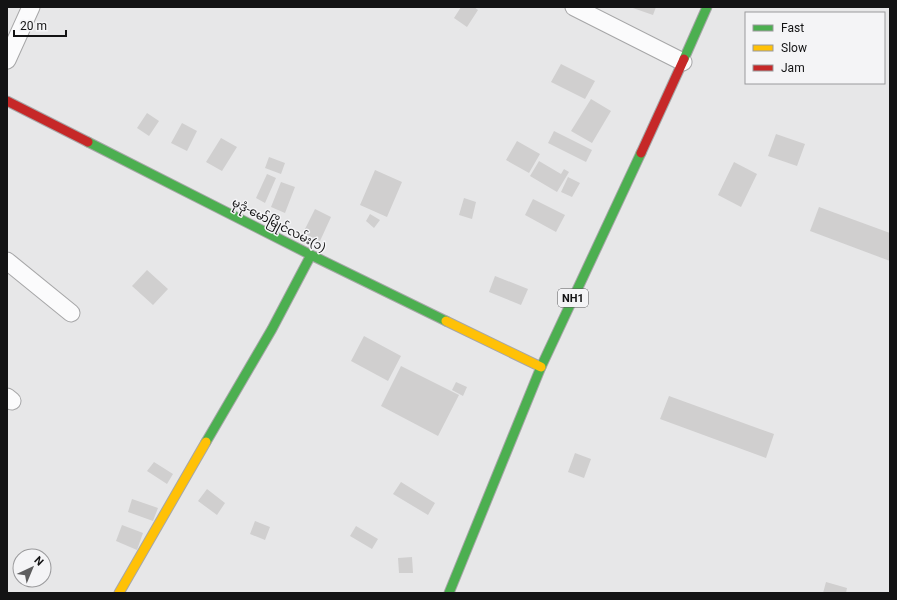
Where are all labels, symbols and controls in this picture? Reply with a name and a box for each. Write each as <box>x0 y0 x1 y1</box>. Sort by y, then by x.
scale bar <box>14 12 66 38</box>
legend <box>745 12 885 84</box>
text: 20 m <box>20 19 47 33</box>
text: Fast <box>781 21 804 35</box>
text: Slow <box>781 41 807 55</box>
text: Jam <box>781 61 805 75</box>
street label: မုဒုံ-မော်မြိုင်လမ်း(၁) <box>228 194 329 257</box>
road number: NH1 <box>558 289 588 307</box>
north arrow <box>12 548 52 588</box>
text: N <box>31 554 46 569</box>

